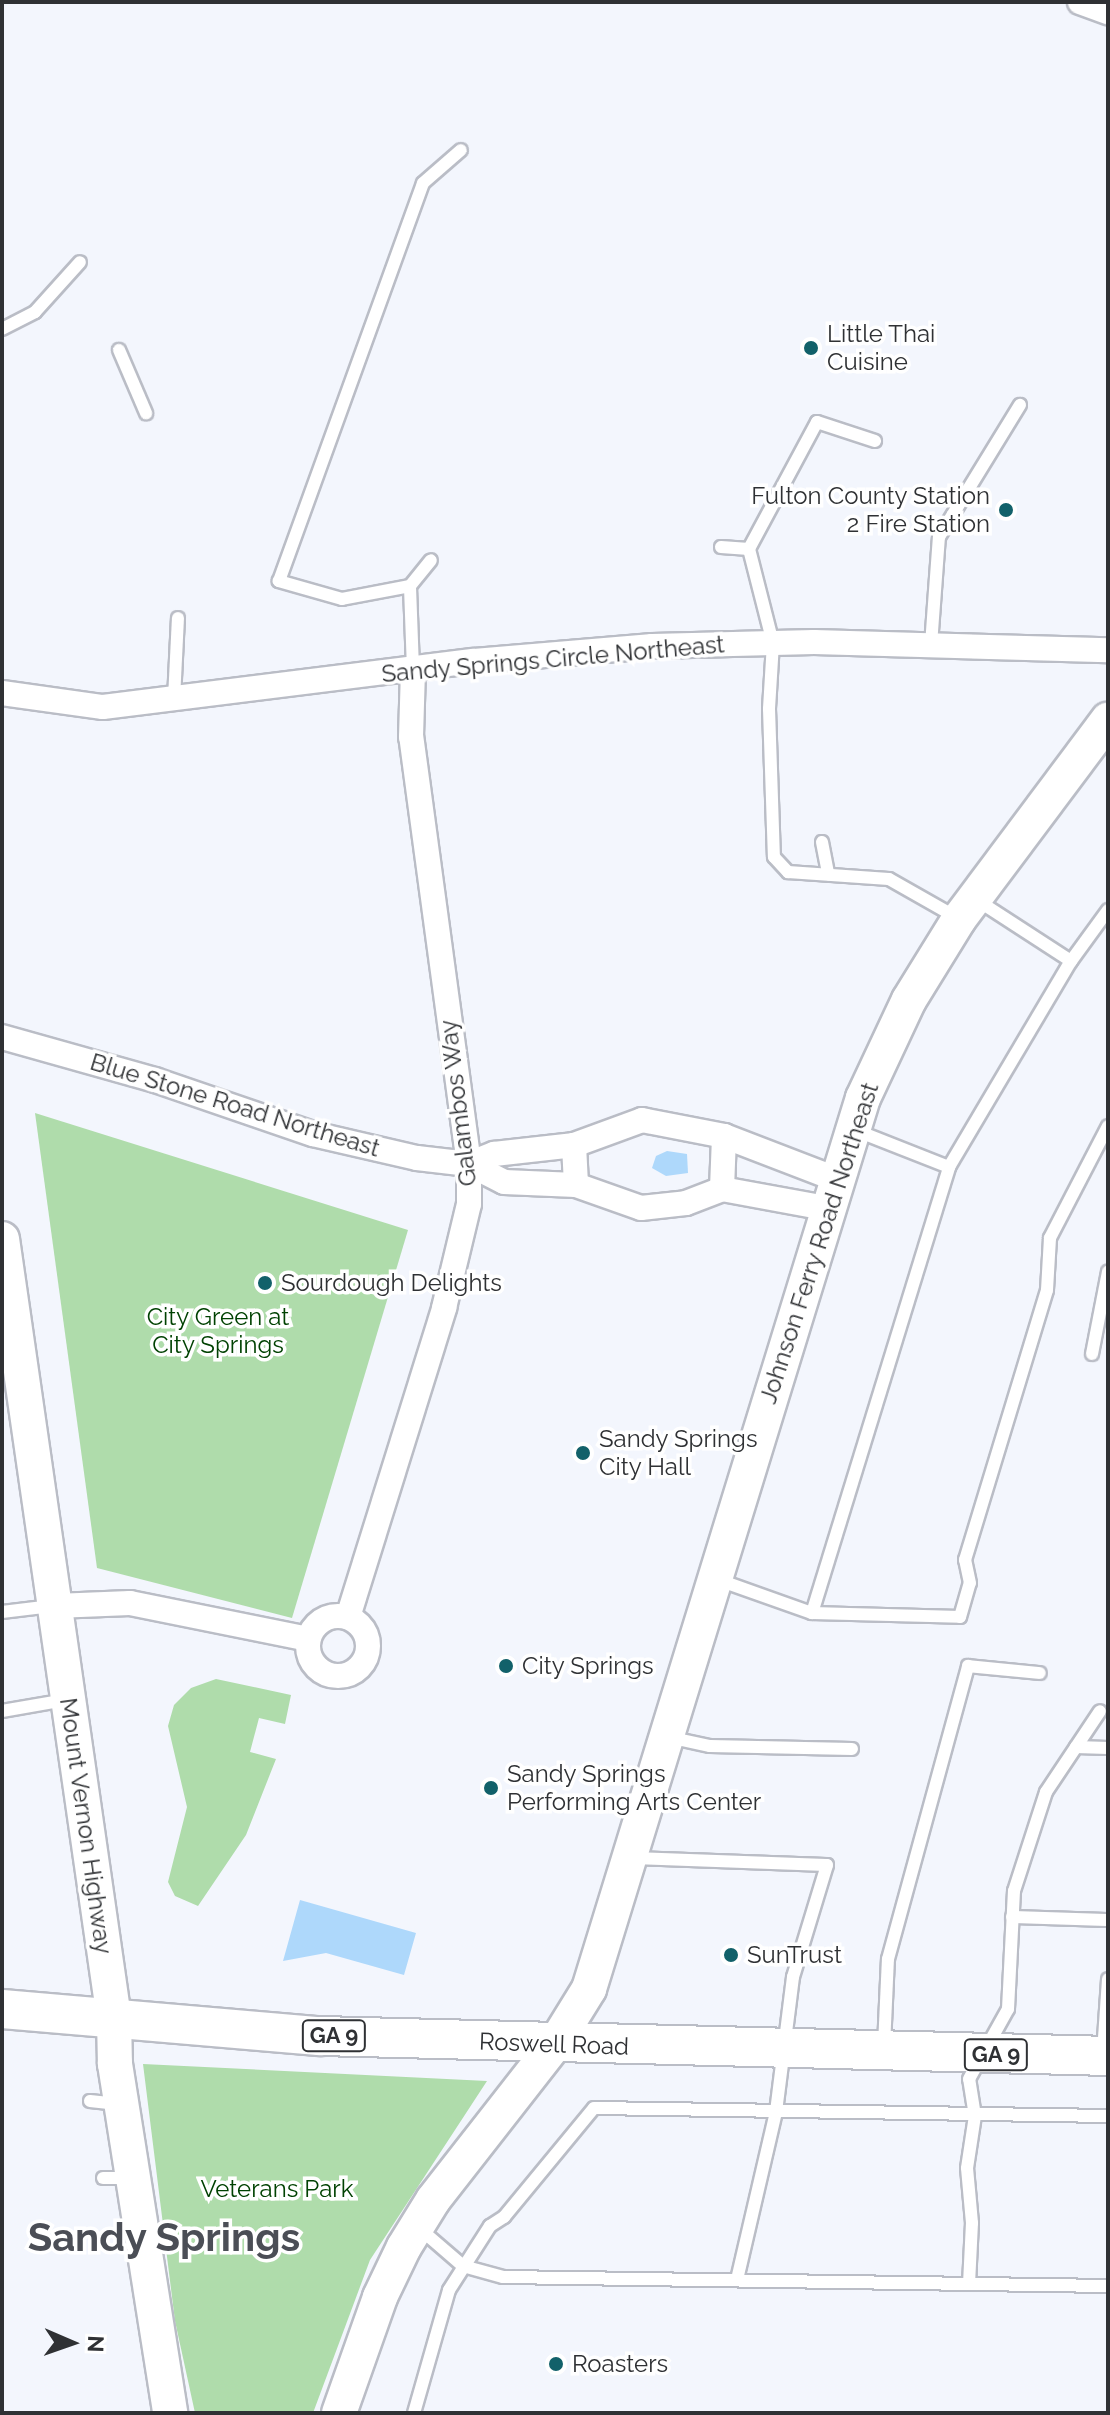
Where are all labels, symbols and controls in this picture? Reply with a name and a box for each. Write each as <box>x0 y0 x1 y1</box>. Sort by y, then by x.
place label: Little Thai Cuisine <box>827 320 936 376</box>
marker: Little Thai Cuisine <box>802 339 820 357</box>
place label: Fulton County Station 2 Fire Station <box>751 482 990 538</box>
marker: Fulton County Station 2 Fire Station <box>997 501 1015 519</box>
street label: Sandy Springs Circle Northeast <box>380 630 726 688</box>
street label: Galambos Way <box>433 1018 483 1188</box>
street label: Blue Stone Road Northeast <box>87 1047 383 1163</box>
street label: Johnson Ferry Road Northeast <box>753 1079 885 1407</box>
place label: Sourdough Delights <box>281 1269 502 1297</box>
marker: Sourdough Delights <box>256 1274 274 1292</box>
park label: City Green at City Springs <box>146 1303 290 1359</box>
place label: Sandy Springs City Hall <box>599 1425 758 1481</box>
marker: Sandy Springs City Hall <box>574 1444 592 1462</box>
place label: City Springs <box>522 1652 654 1680</box>
marker: City Springs <box>497 1657 515 1675</box>
street label: Mount Vernon Highway <box>54 1696 118 1956</box>
place label: Sandy Springs Performing Arts Center <box>507 1760 762 1816</box>
marker: Sandy Springs Performing Arts Center <box>482 1779 500 1797</box>
place label: SunTrust <box>747 1941 842 1969</box>
marker: SunTrust <box>722 1946 740 1964</box>
road number: GA 9 <box>300 2018 368 2054</box>
street label: Roswell Road <box>478 2027 630 2061</box>
road number: GA 9 <box>962 2037 1030 2073</box>
park label: Veterans Park <box>201 2175 353 2203</box>
district label: Sandy Springs <box>27 2213 301 2261</box>
north arrow <box>32 2303 112 2383</box>
text: N <box>83 2335 109 2353</box>
place label: Roasters <box>572 2350 668 2378</box>
marker: Roasters <box>547 2355 565 2373</box>

